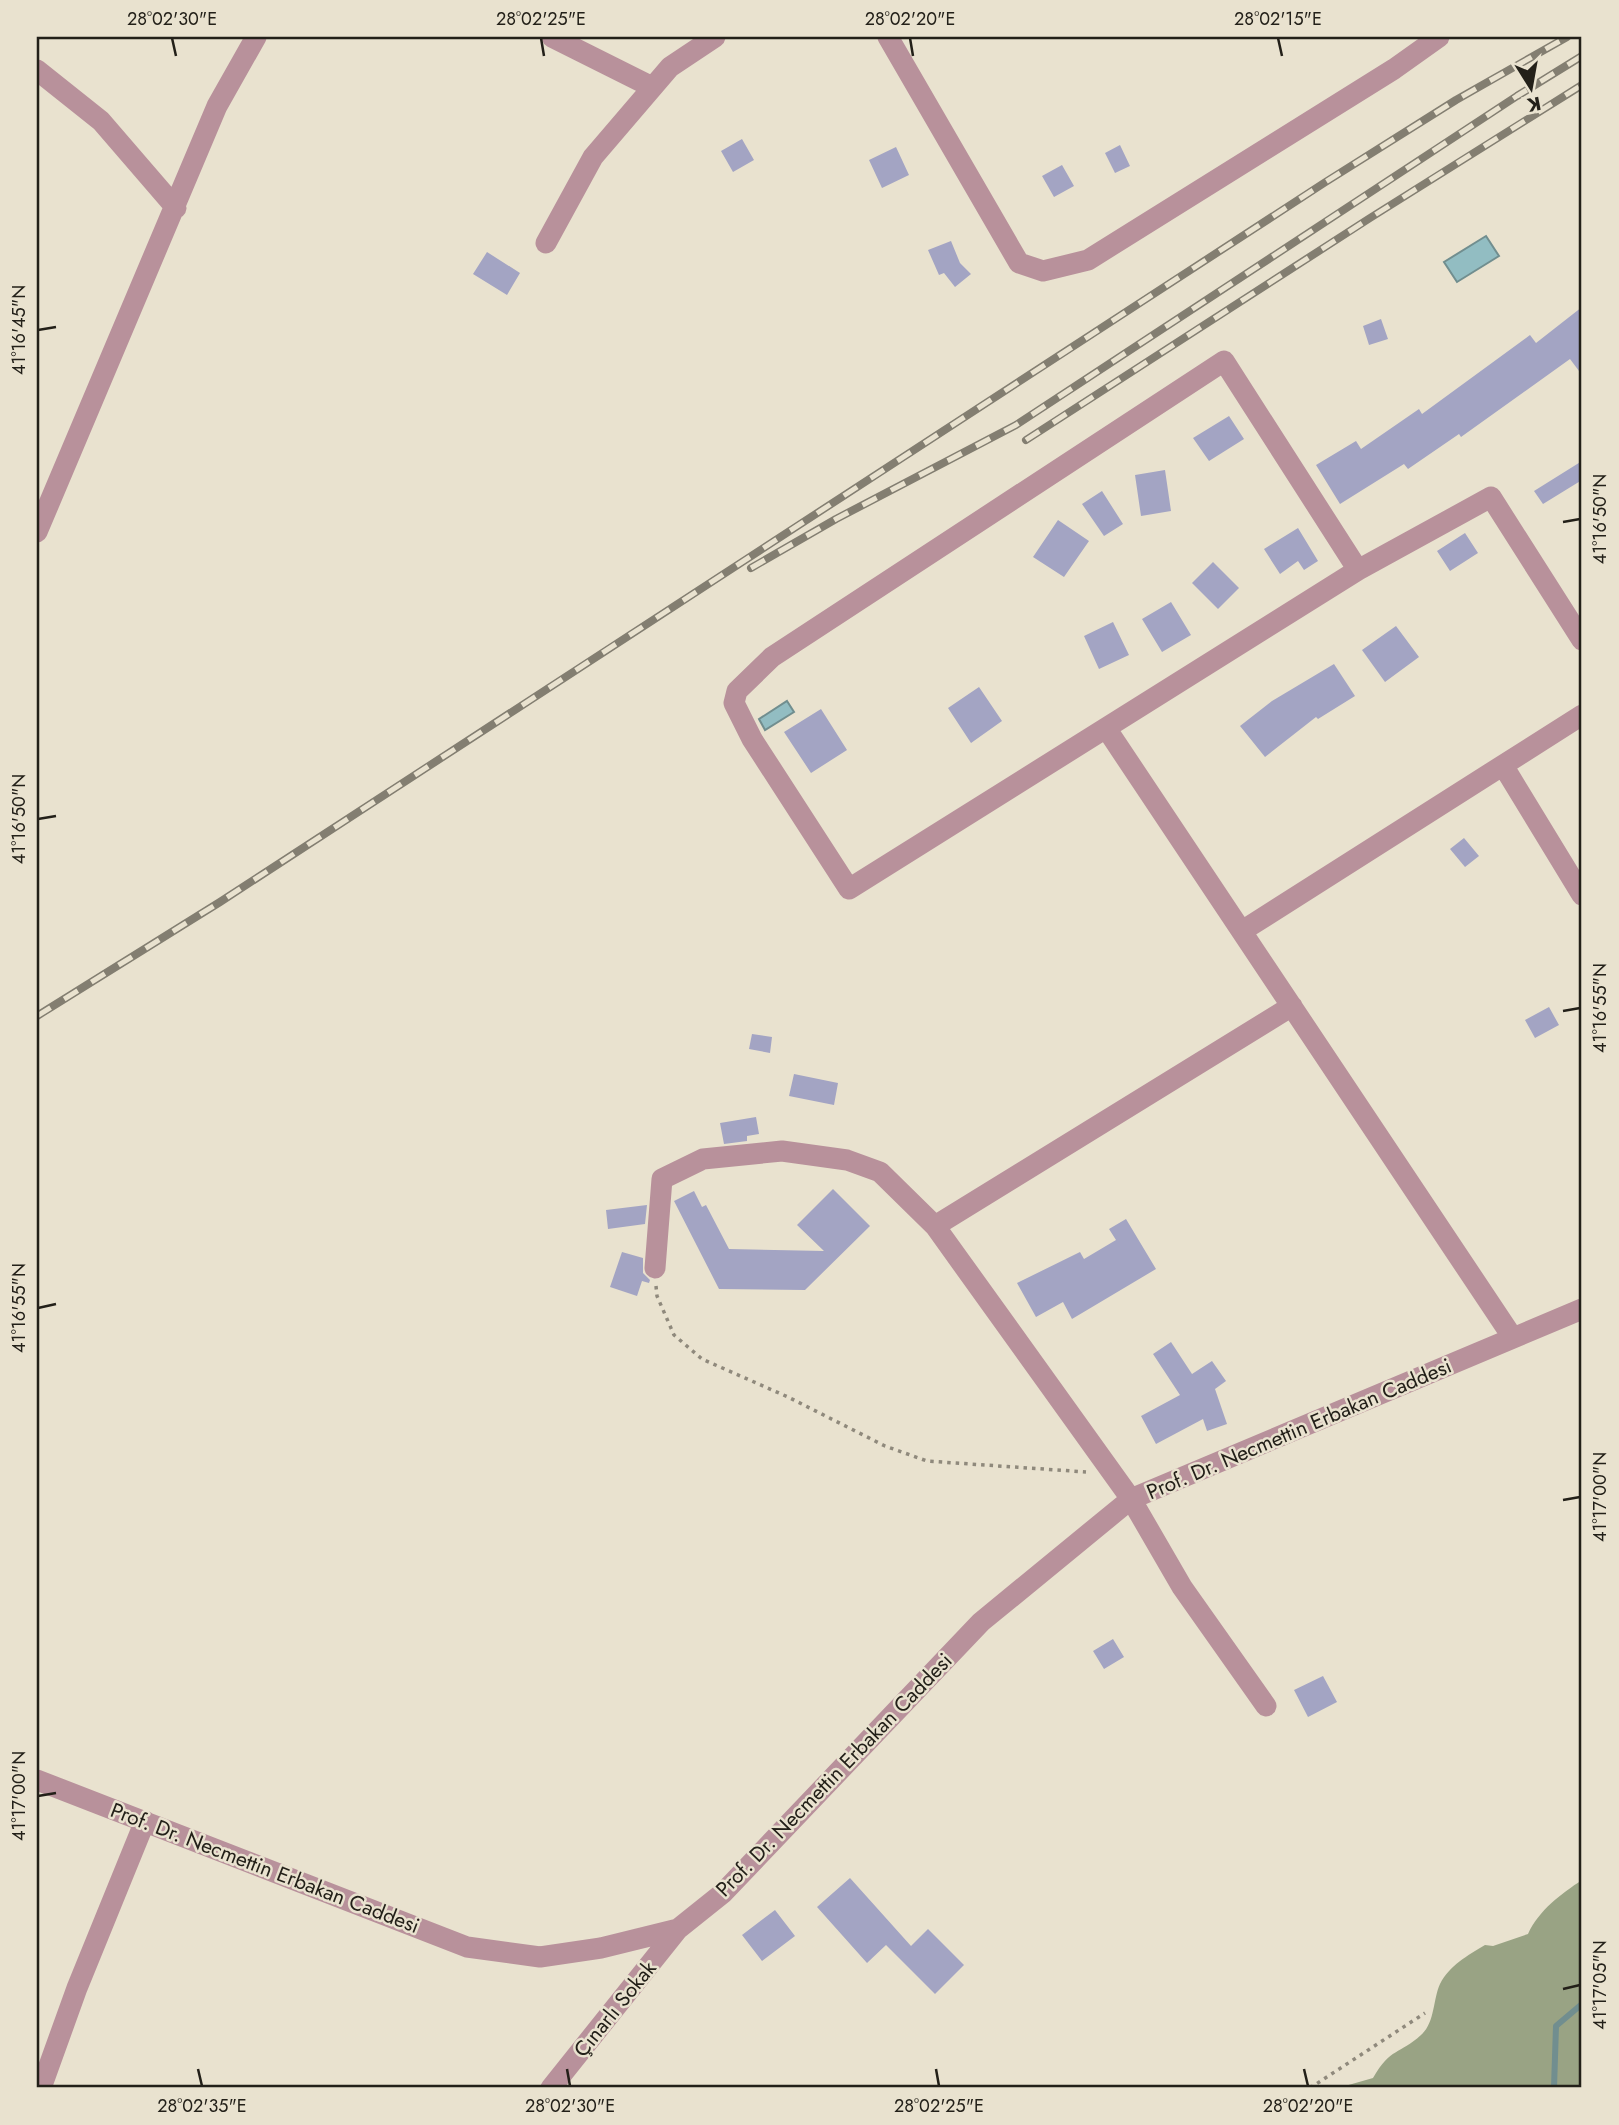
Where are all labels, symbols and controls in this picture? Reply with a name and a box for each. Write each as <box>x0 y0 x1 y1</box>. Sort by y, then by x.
text: 28°02'30"E <box>127 6 217 32</box>
text: 28°02'25"E <box>496 6 586 32</box>
text: 28°02'20"E <box>865 6 955 32</box>
text: 28°02'15"E <box>1234 6 1322 32</box>
north arrow <box>1496 52 1566 122</box>
text: K <box>1524 90 1543 119</box>
text: 41°16'45"N <box>6 285 32 375</box>
text: 41°16'50"N <box>1587 474 1613 564</box>
text: 41°16'50"N <box>6 774 32 864</box>
text: 41°16'55"N <box>1587 963 1613 1053</box>
text: 41°16'55"N <box>6 1263 32 1353</box>
street label: Prof. Dr. Necmettin Erbakan Caddesi <box>1142 1351 1456 1507</box>
text: 41°17'00"N <box>1587 1452 1613 1542</box>
street label: Prof. Dr. Necmettin Erbakan Caddesi <box>709 1646 959 1904</box>
text: 41°17'00"N <box>6 1751 32 1841</box>
street label: Prof. Dr. Necmettin Erbakan Caddesi <box>106 1795 424 1941</box>
text: 41°17'05"N <box>1587 1940 1613 2030</box>
street label: Çınarlı Sokak <box>567 1954 664 2064</box>
text: 28°02'35"E <box>157 2093 247 2119</box>
text: 28°02'30"E <box>525 2093 615 2119</box>
text: 28°02'25"E <box>894 2093 984 2119</box>
text: 28°02'20"E <box>1263 2093 1353 2119</box>

